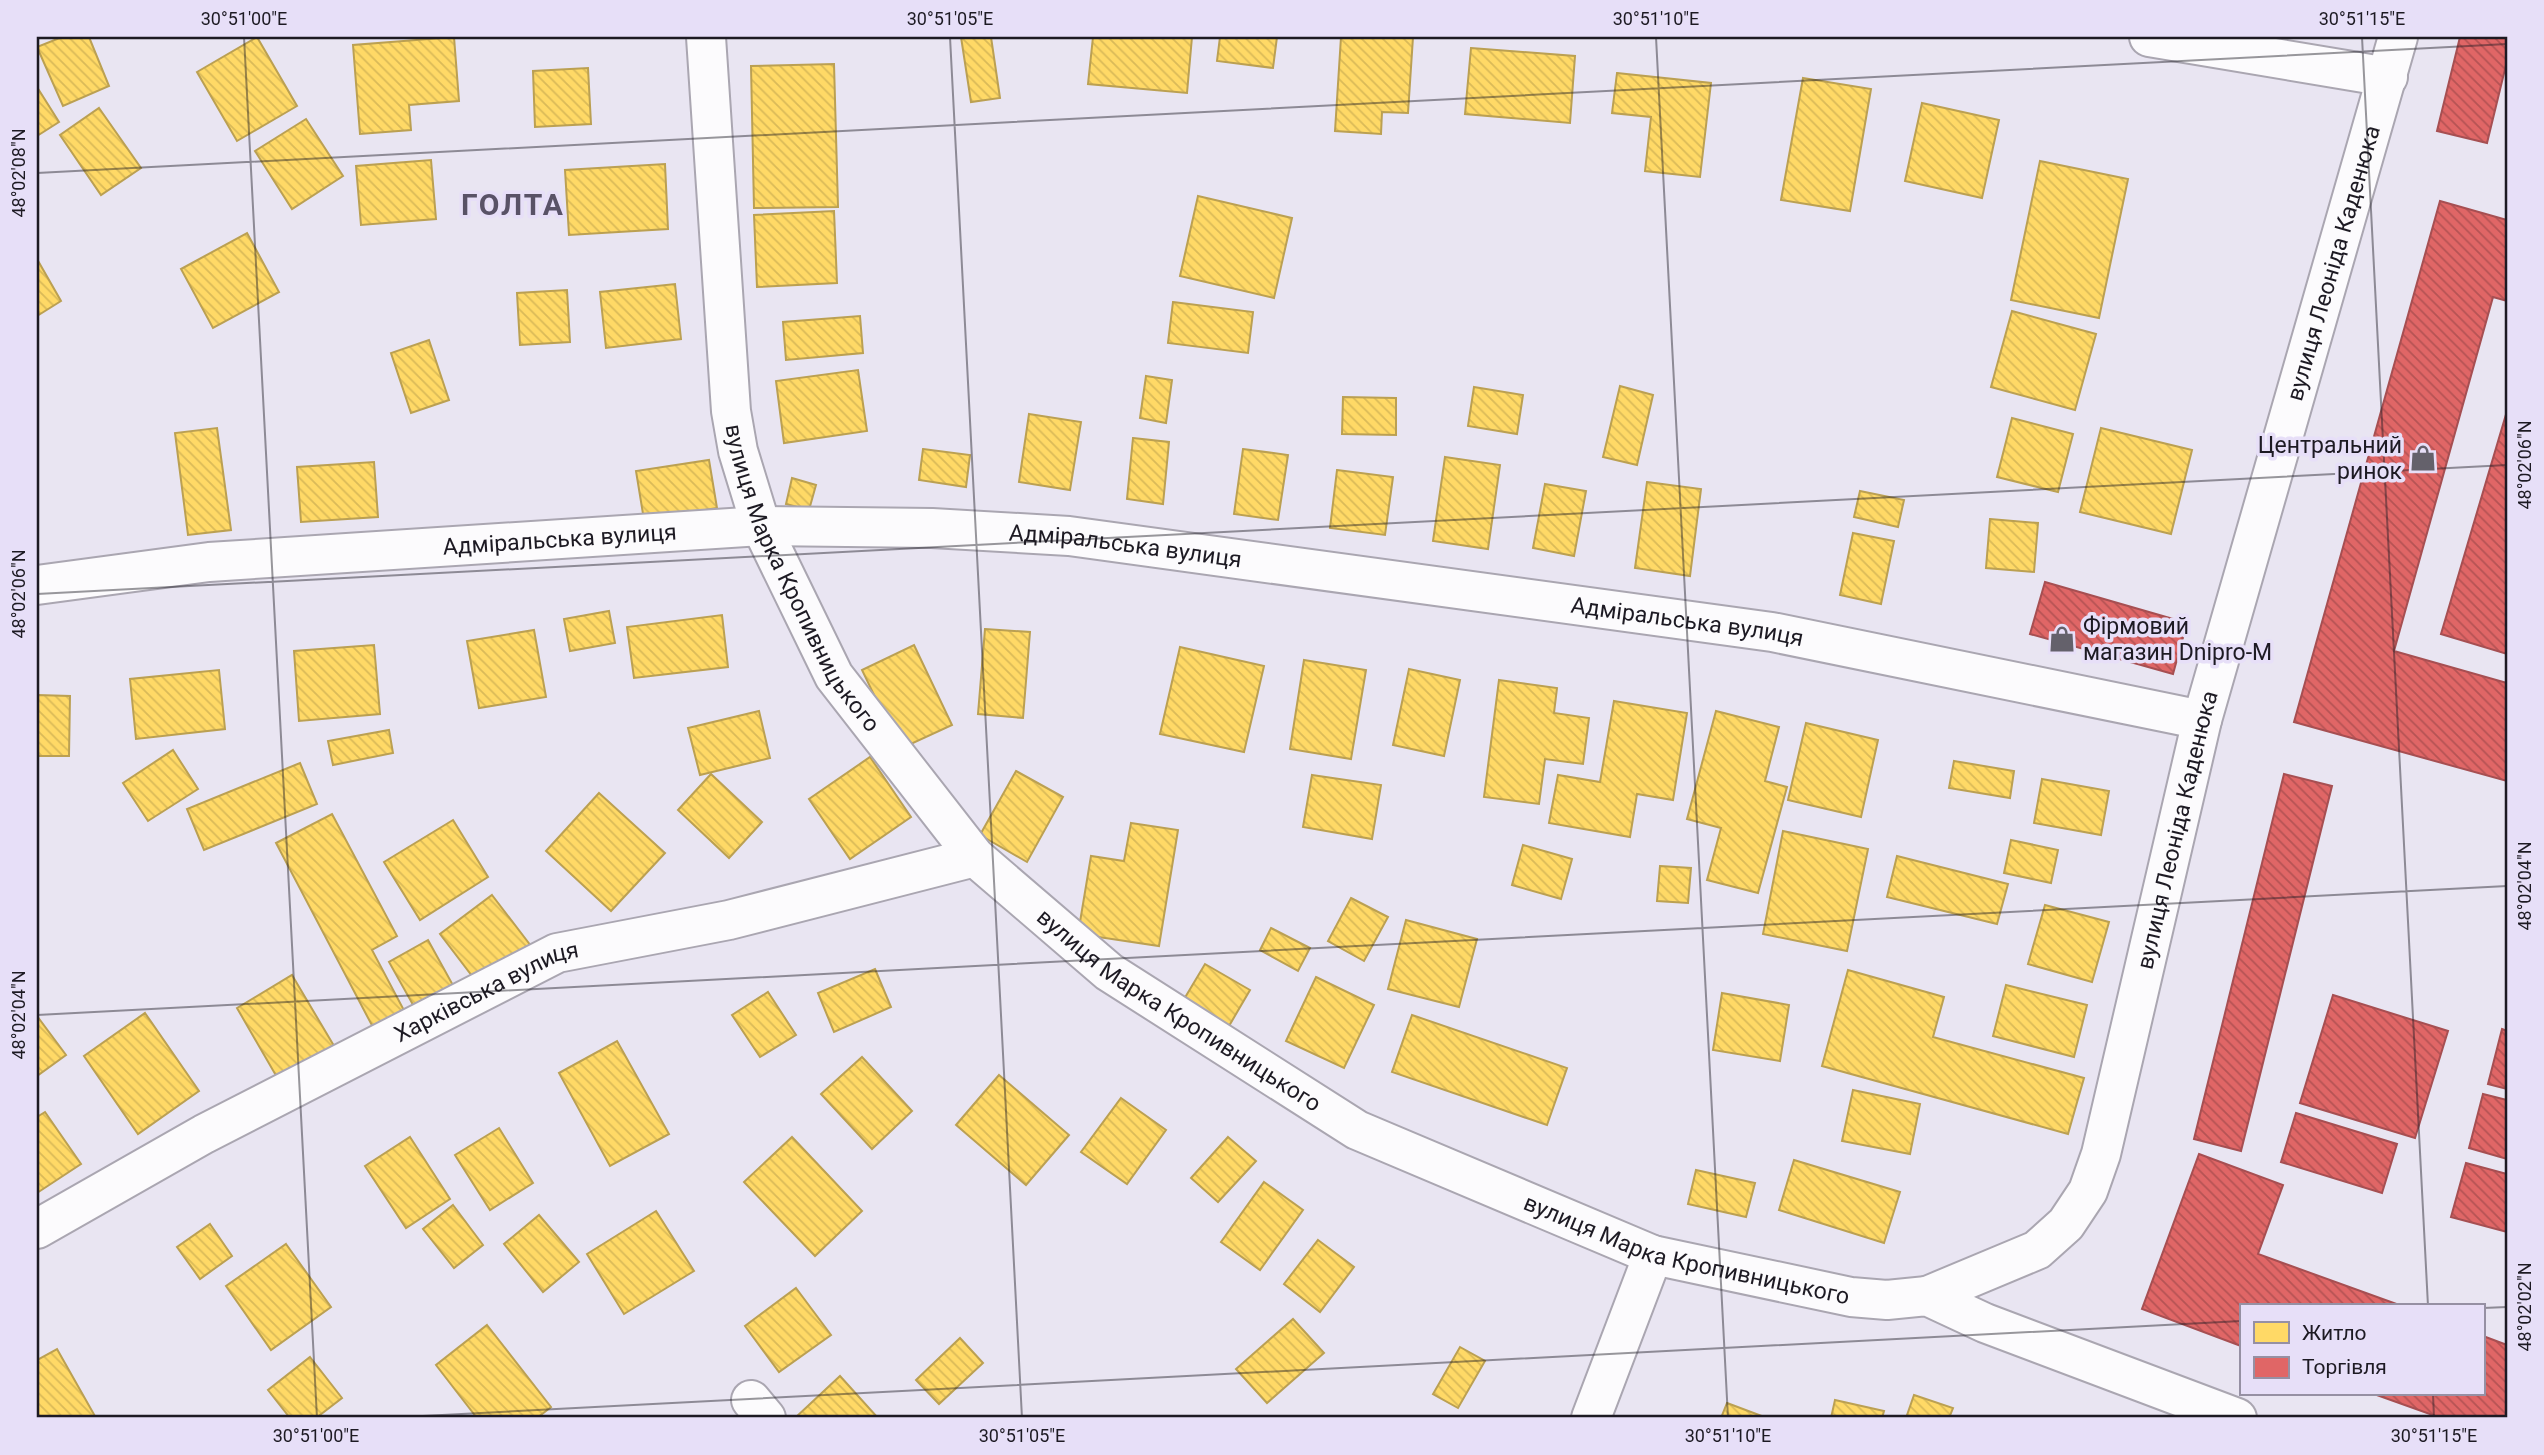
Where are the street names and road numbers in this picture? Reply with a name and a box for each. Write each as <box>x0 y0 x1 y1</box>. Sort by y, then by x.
street label: вулиця Леоніда Каденюка <box>2281 122 2385 404</box>
street label: вулиця Марка Кропивницького <box>720 422 886 737</box>
street label: Адміральська вулиця <box>442 518 678 560</box>
street label: Адміральська вулиця <box>1008 519 1244 573</box>
street label: Адміральська вулиця <box>1569 591 1806 652</box>
street label: вулиця Леоніда Каденюка <box>2131 688 2223 972</box>
street label: вулиця Марка Кропивницького <box>1032 903 1326 1117</box>
street label: Харківська вулиця <box>390 936 581 1048</box>
street label: вулиця Марка Кропивницького <box>1520 1189 1852 1310</box>

